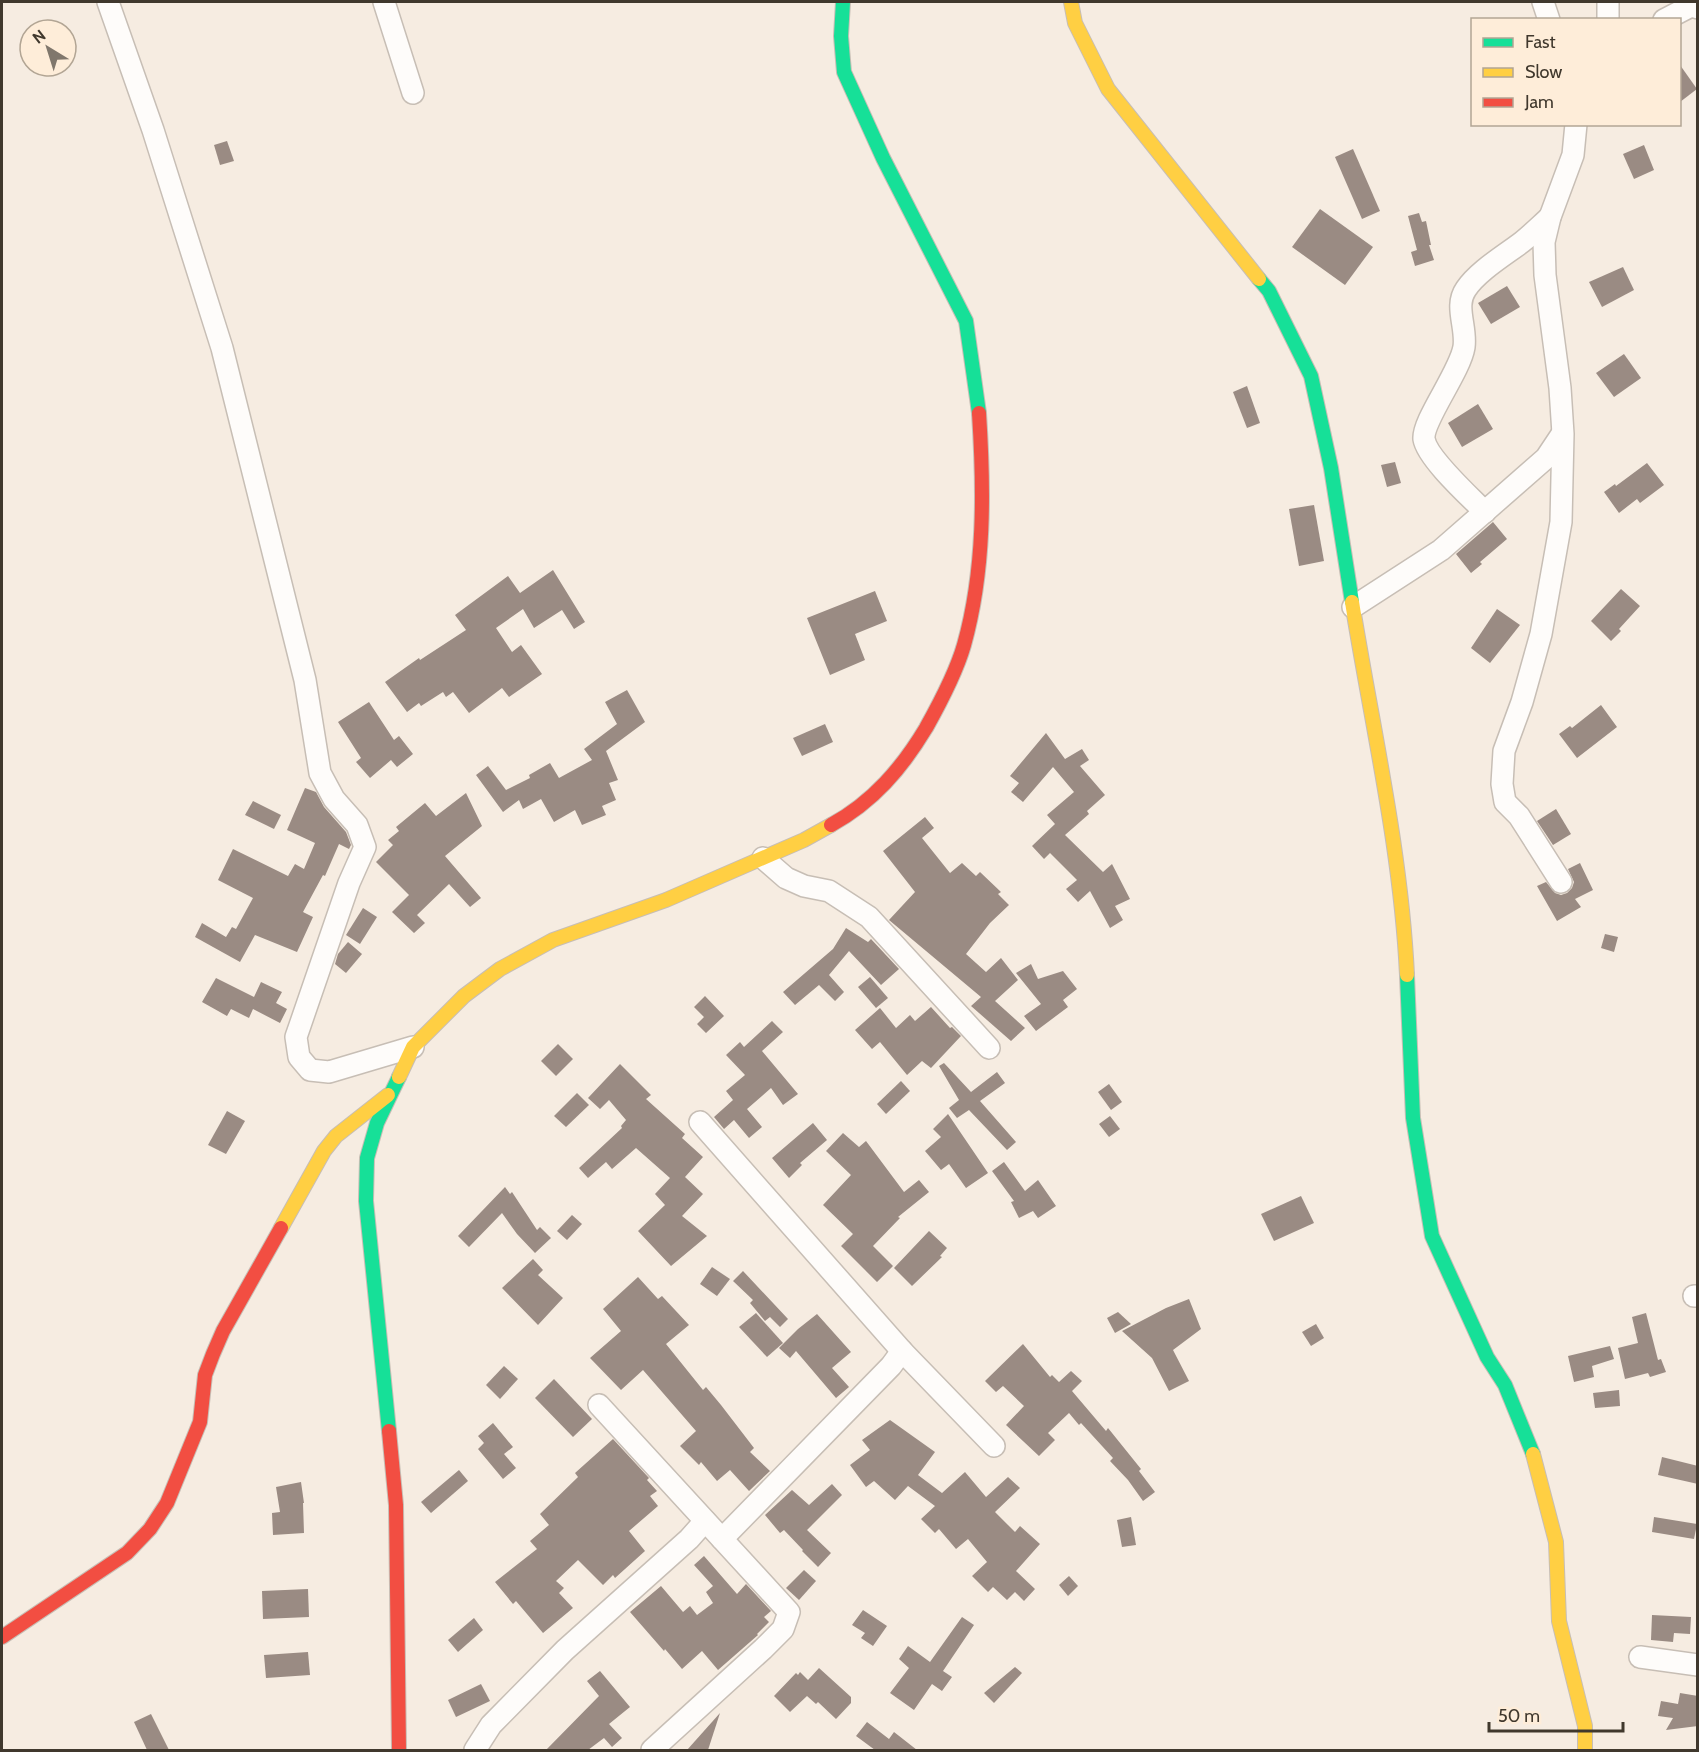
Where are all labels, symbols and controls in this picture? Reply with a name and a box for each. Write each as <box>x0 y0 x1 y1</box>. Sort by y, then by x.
north arrow <box>18 18 78 78</box>
legend <box>1471 18 1681 126</box>
text: N <box>29 26 49 48</box>
text: Fast <box>1525 31 1556 53</box>
text: Slow <box>1525 61 1562 83</box>
text: Jam <box>1524 91 1554 113</box>
scale bar <box>1489 1695 1622 1733</box>
text: 50 m <box>1498 1705 1540 1727</box>

